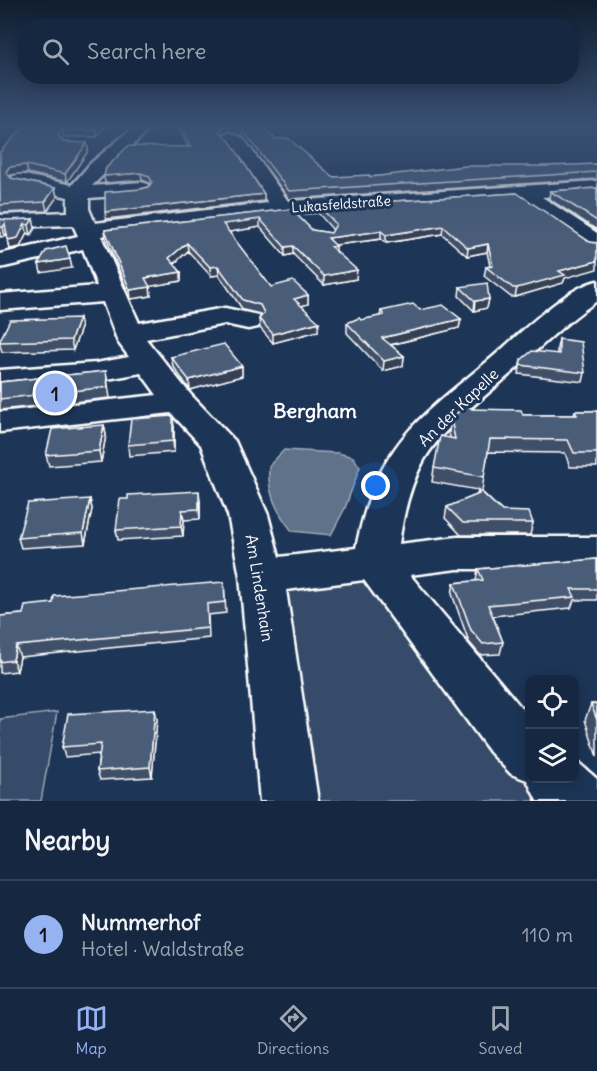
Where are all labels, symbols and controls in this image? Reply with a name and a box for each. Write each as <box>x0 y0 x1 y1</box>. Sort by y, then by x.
search box <box>18 18 579 84</box>
icon: search <box>39 35 72 68</box>
text: Search here <box>87 37 206 65</box>
street label: Lukasfeldstraße <box>291 192 391 216</box>
street label: An der Kapelle <box>414 364 502 450</box>
pin: 1 <box>36 370 74 416</box>
district label: Bergham <box>273 398 357 423</box>
your location <box>361 471 390 500</box>
street label: Am Lindenhain <box>242 533 278 643</box>
map controls <box>525 675 579 783</box>
button: locate <box>525 675 579 729</box>
button: layers <box>525 729 579 783</box>
text: Nearby <box>24 824 110 857</box>
text: Nummerhof <box>81 908 200 936</box>
text: 1 <box>40 922 47 947</box>
text: 110 m <box>522 922 573 947</box>
text: Hotel · Waldstraße <box>81 936 244 961</box>
tab: Map <box>75 1002 108 1058</box>
tab: Directions <box>257 1002 329 1058</box>
tab: Saved <box>479 1002 522 1058</box>

